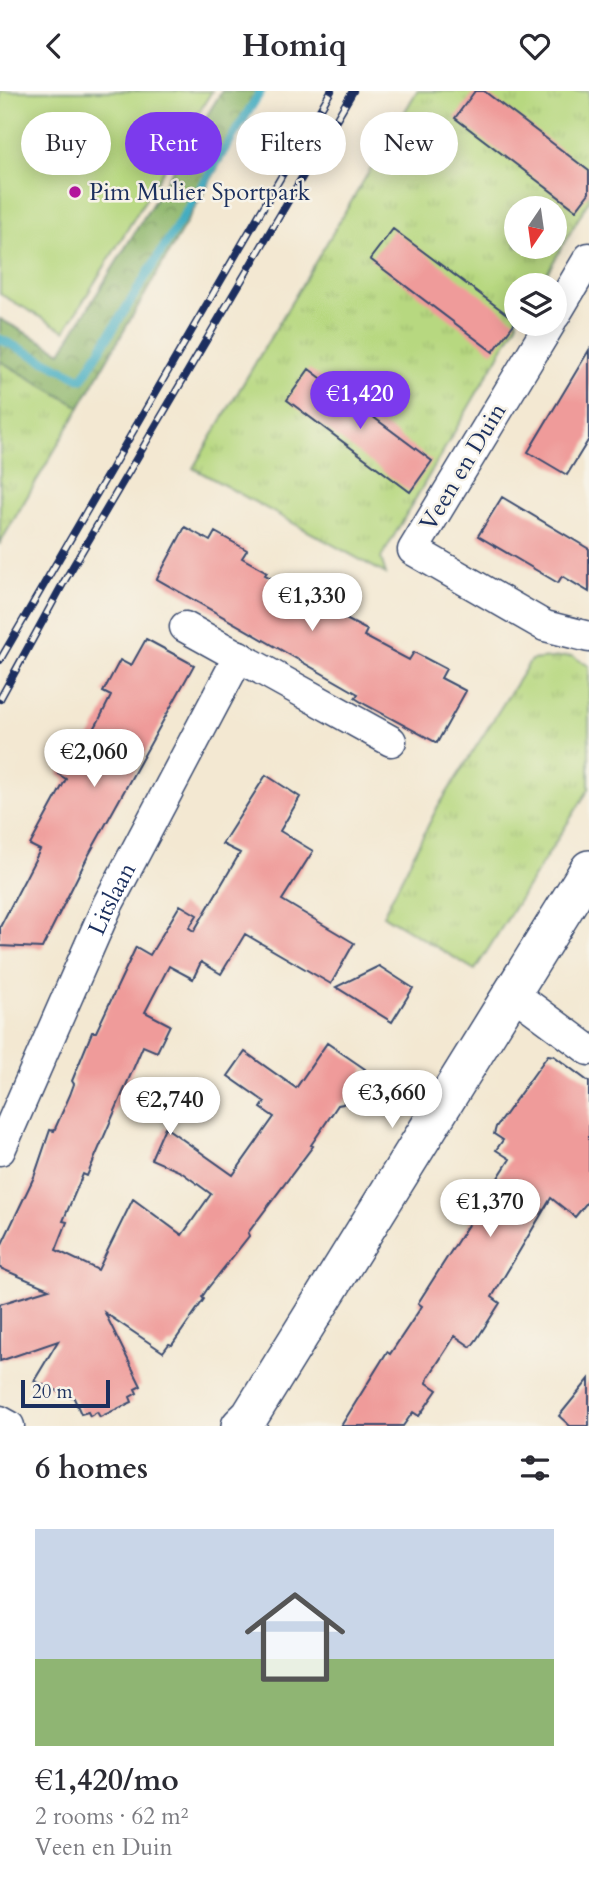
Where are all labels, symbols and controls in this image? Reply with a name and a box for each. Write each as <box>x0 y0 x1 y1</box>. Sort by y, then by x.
text: Homiq <box>242 24 347 68</box>
icon: back <box>35 27 73 65</box>
icon: heart <box>516 27 554 65</box>
chip: Buy <box>21 112 111 175</box>
chip: Rent <box>125 112 222 175</box>
chip: Filters <box>236 112 346 175</box>
chip: New <box>360 112 458 175</box>
place label: Pim Mulier Sportpark <box>89 176 310 209</box>
marker: Pim Mulier Sportpark <box>67 184 83 200</box>
north arrow <box>504 196 567 259</box>
map controls <box>504 196 567 336</box>
button: layers <box>504 273 567 336</box>
pin: €1,420 <box>303 371 417 431</box>
text: €1,420 <box>326 378 394 409</box>
street label: Veen en Duin <box>412 397 514 537</box>
pin: €1,330 <box>255 573 369 633</box>
text: €1,330 <box>278 580 346 611</box>
pin: €2,060 <box>37 729 151 789</box>
text: €2,060 <box>60 736 128 767</box>
street label: Litslaan <box>80 856 144 940</box>
pin: €3,660 <box>335 1070 449 1130</box>
pin: €2,740 <box>113 1077 227 1137</box>
text: €3,660 <box>358 1077 426 1108</box>
text: €2,740 <box>136 1084 204 1115</box>
pin: €1,370 <box>433 1179 547 1239</box>
text: €1,370 <box>456 1186 524 1217</box>
scale bar <box>21 1377 110 1409</box>
text: 20 m <box>32 1379 73 1405</box>
text: 6 homes <box>35 1448 148 1489</box>
icon: filters <box>516 1449 554 1487</box>
icon: home <box>232 1574 358 1700</box>
text: €1,420/mo <box>35 1760 179 1801</box>
text: 2 rooms · 62 m² <box>35 1801 188 1832</box>
text: Veen en Duin <box>35 1832 173 1863</box>

